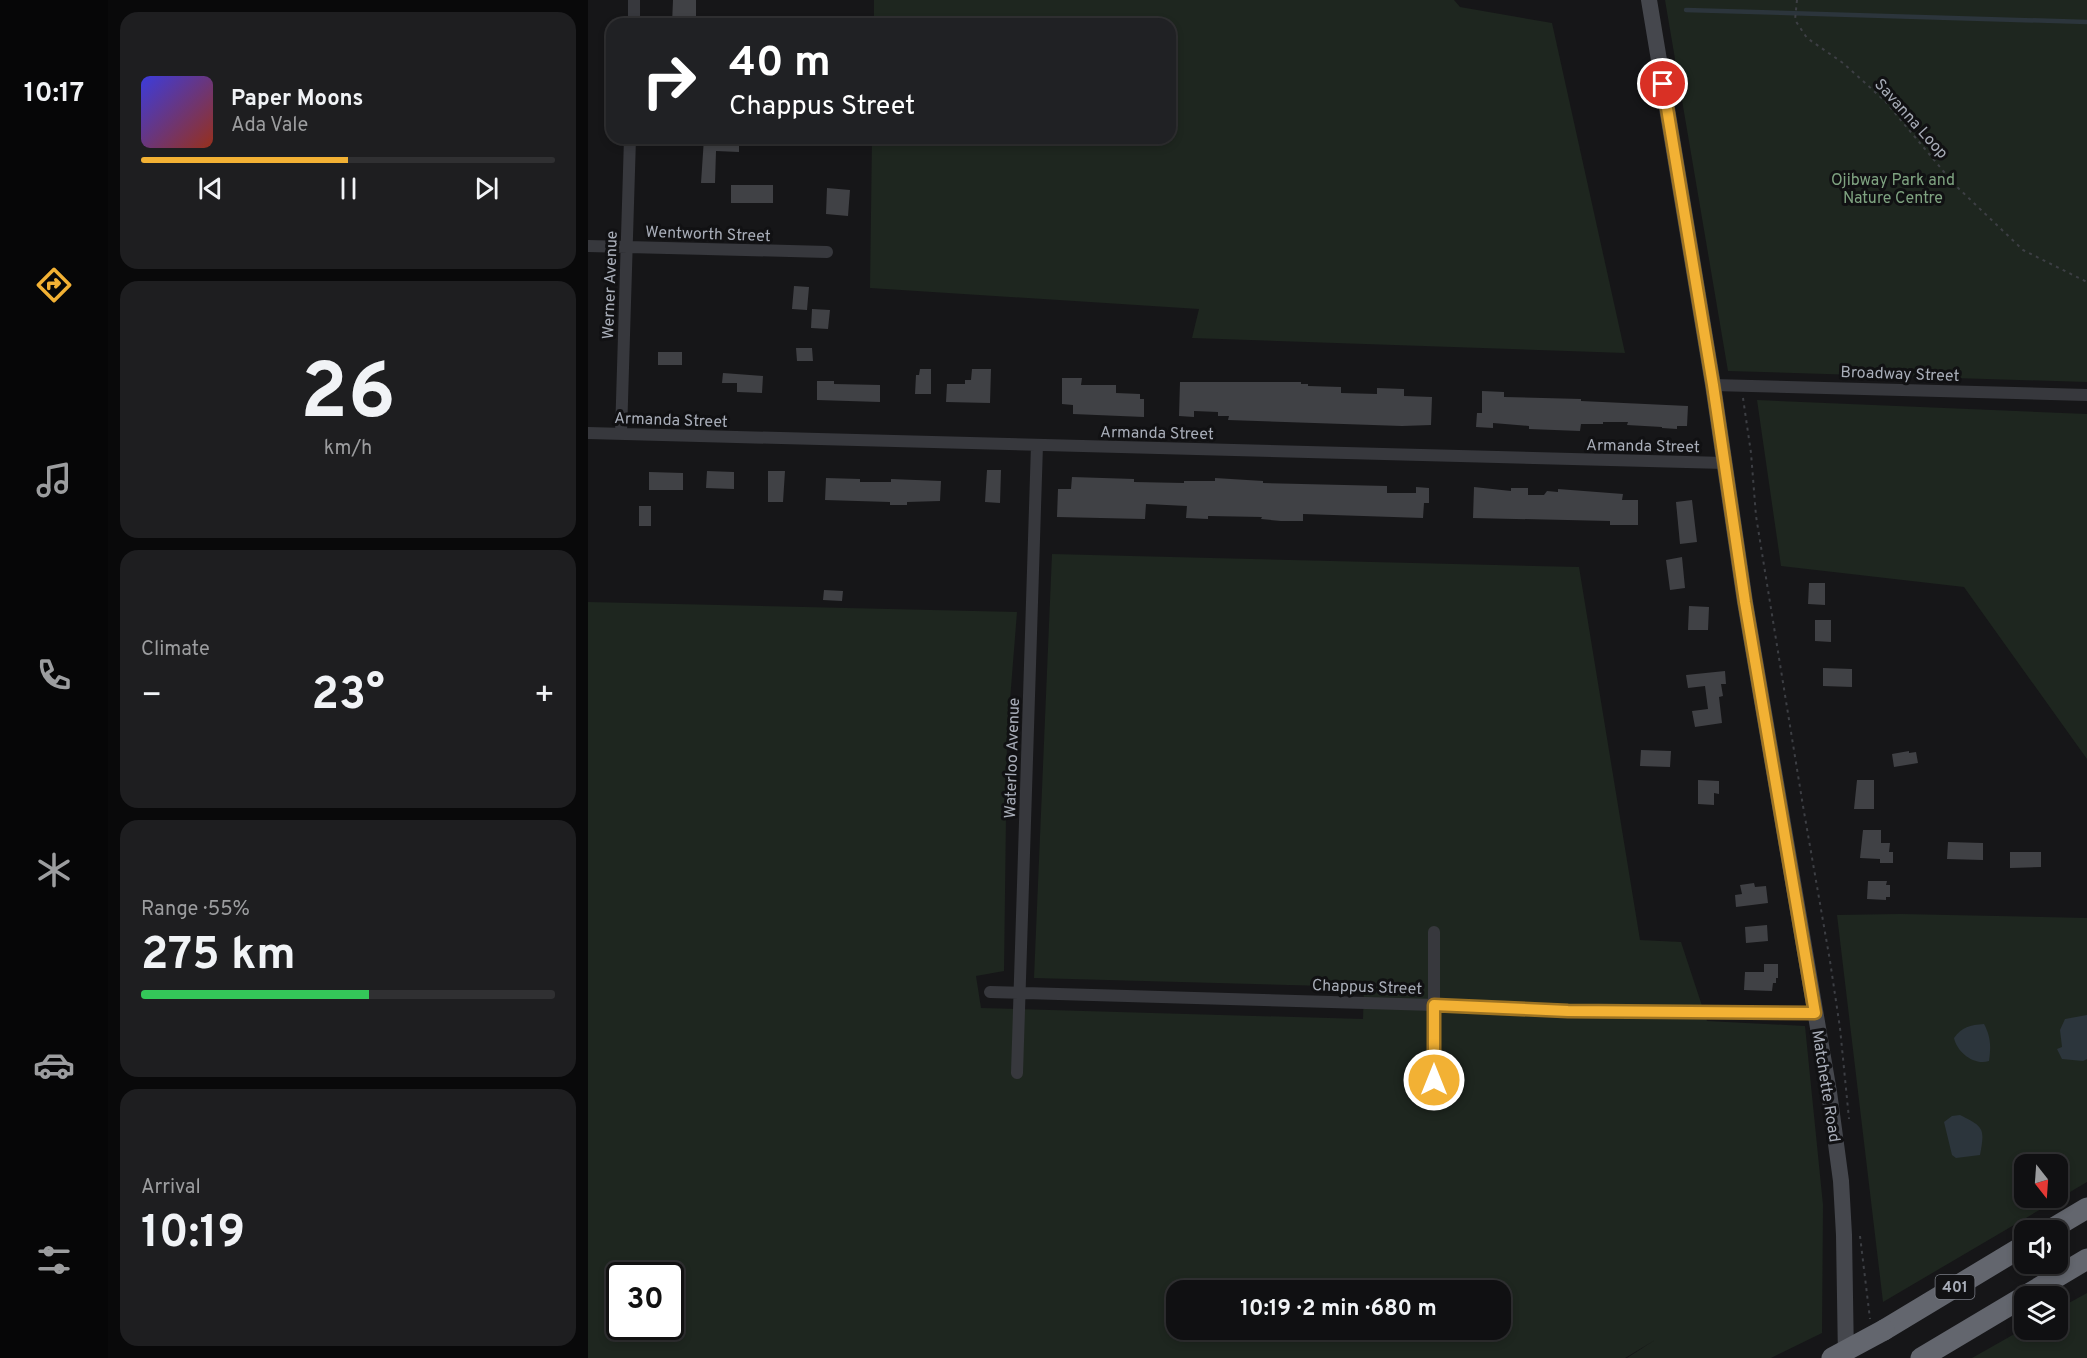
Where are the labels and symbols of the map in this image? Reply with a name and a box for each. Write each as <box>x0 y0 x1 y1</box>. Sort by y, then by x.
pin <box>1637 58 1688 109</box>
street label: Savanna Loop <box>1869 75 1952 164</box>
park label: Ojibway Park and Nature Centre <box>1831 171 1955 209</box>
street label: Wentworth Street <box>645 223 771 247</box>
street label: Werner Avenue <box>599 230 623 340</box>
street label: Broadway Street <box>1840 363 1960 387</box>
street label: Armanda Street <box>614 409 728 433</box>
street label: Armanda Street <box>1100 423 1214 445</box>
street label: Armanda Street <box>1586 436 1700 458</box>
street label: Waterloo Avenue <box>1001 697 1025 819</box>
street label: Chappus Street <box>1311 976 1422 1000</box>
street label: Matchette Road <box>1806 1029 1844 1144</box>
position arrow <box>1402 1048 1466 1112</box>
north arrow <box>2014 1154 2068 1208</box>
speed limit sign: 30 <box>606 1262 684 1340</box>
road number: 401 <box>1936 1275 1974 1299</box>

